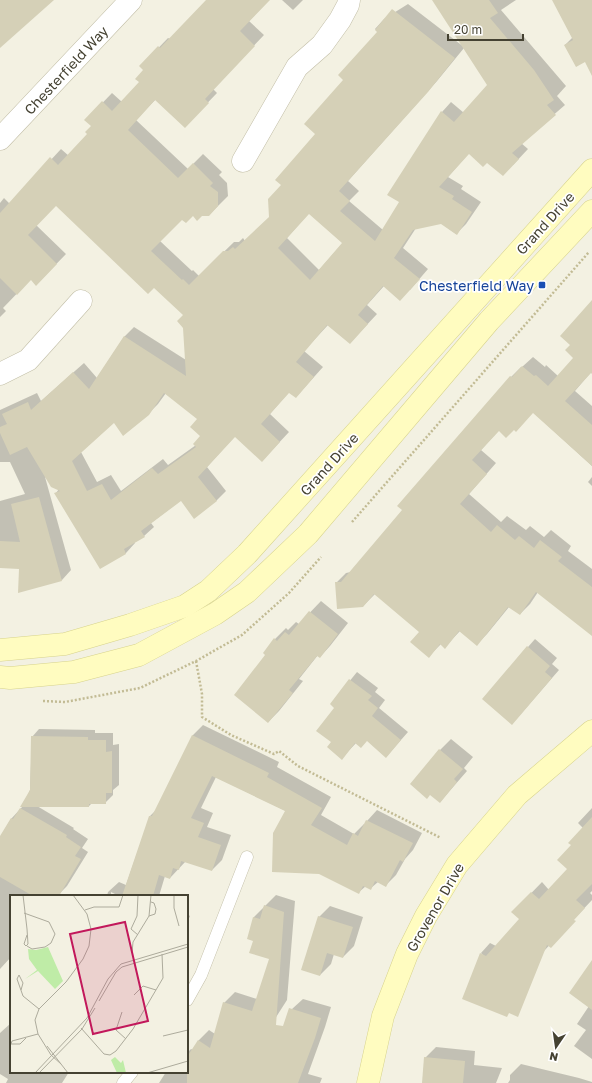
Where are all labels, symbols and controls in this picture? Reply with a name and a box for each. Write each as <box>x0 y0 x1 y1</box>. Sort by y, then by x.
scale bar <box>448 16 523 42</box>
street label: Chesterfield Way <box>21 22 112 118</box>
text: 20 m <box>454 22 482 37</box>
street label: Grand Drive <box>512 188 578 258</box>
place label: Chesterfield Way <box>419 277 534 294</box>
marker: Chesterfield Way <box>537 280 547 290</box>
street label: Grand Drive <box>296 429 362 499</box>
street label: Grovenor Drive <box>403 860 467 954</box>
inset map <box>10 895 188 1073</box>
north arrow <box>536 1027 576 1067</box>
text: N <box>548 1050 559 1065</box>

